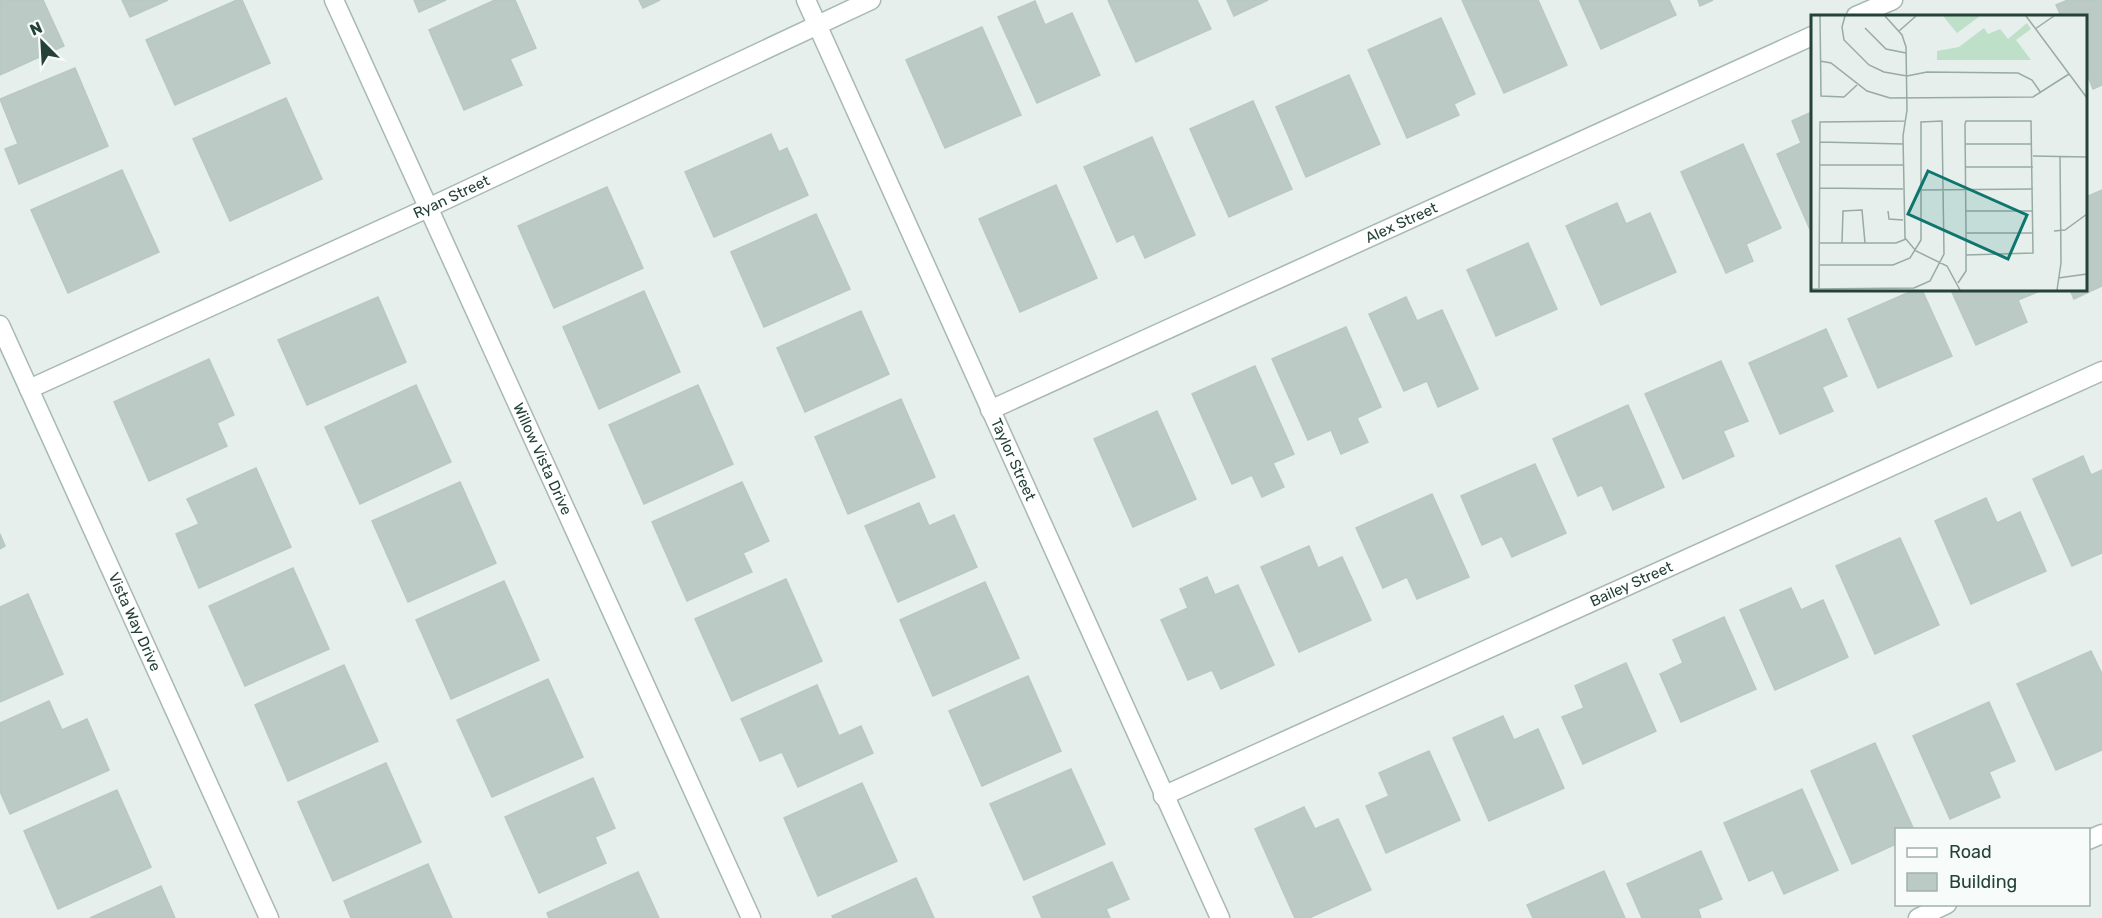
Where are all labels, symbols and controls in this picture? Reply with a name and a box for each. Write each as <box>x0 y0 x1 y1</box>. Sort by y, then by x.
north arrow <box>12 12 72 72</box>
inset map <box>1811 15 2087 291</box>
text: N <box>27 18 45 40</box>
street label: Ryan Street <box>410 171 493 223</box>
street label: Alex Street <box>1363 199 1440 247</box>
street label: Willow Vista Drive <box>509 400 576 518</box>
street label: Taylor Street <box>987 415 1040 504</box>
street label: Bailey Street <box>1587 558 1676 611</box>
street label: Vista Way Drive <box>105 570 165 674</box>
legend <box>1895 828 2090 906</box>
text: Road <box>1949 841 1992 863</box>
text: Building <box>1949 871 2017 893</box>

